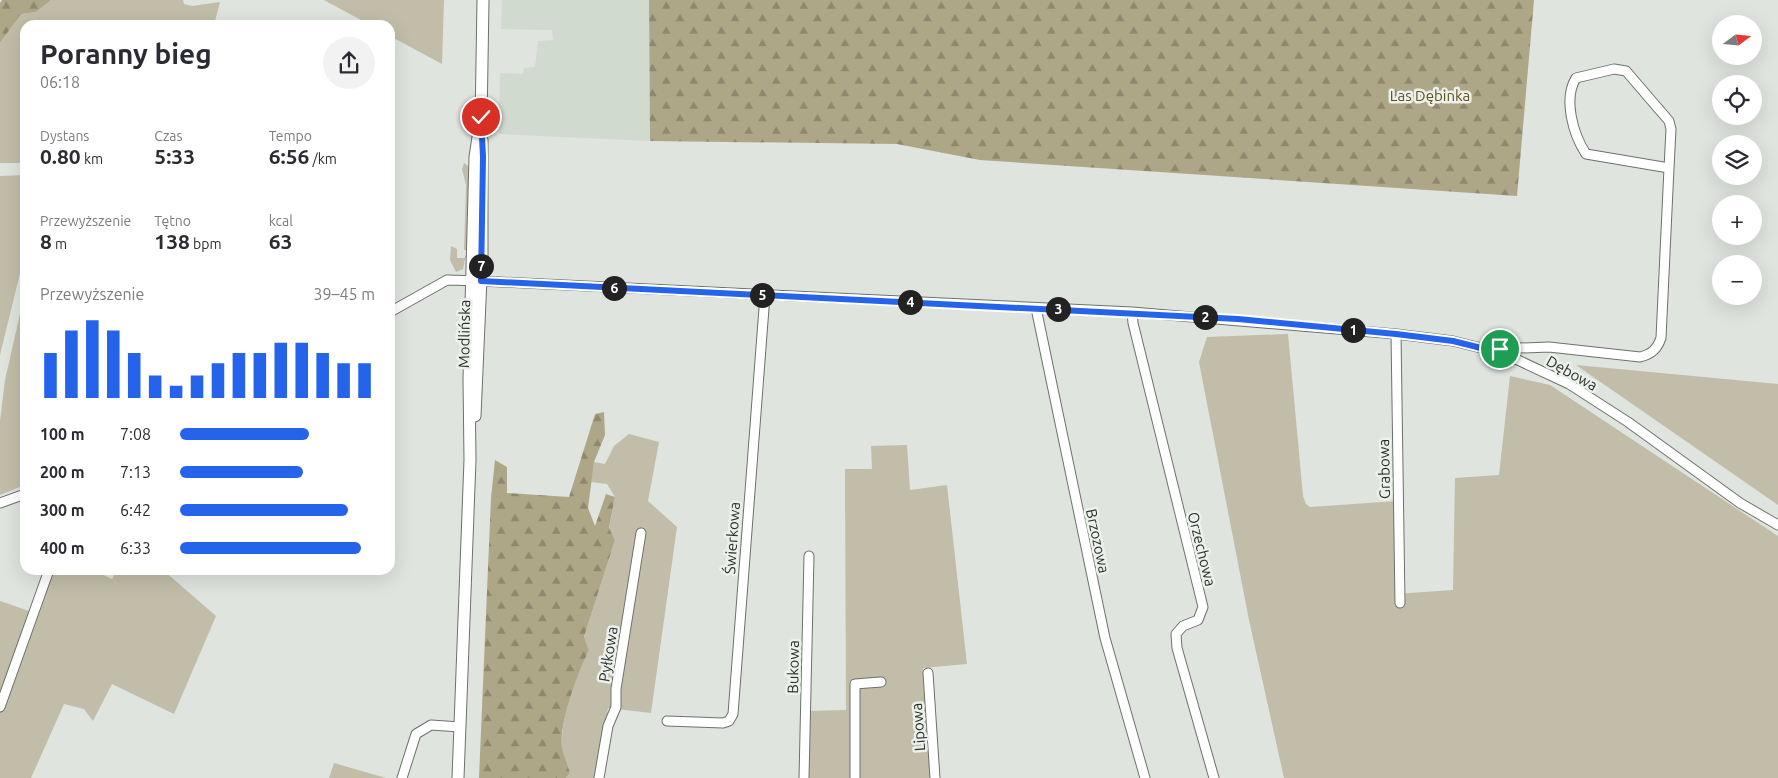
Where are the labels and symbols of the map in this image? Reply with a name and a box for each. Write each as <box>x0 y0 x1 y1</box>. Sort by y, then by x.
north arrow <box>1712 15 1762 65</box>
park label: Las Dębinka <box>1390 87 1470 104</box>
pin <box>460 96 502 138</box>
pin: 7 <box>468 254 494 278</box>
pin: 6 <box>602 276 626 300</box>
pin: 5 <box>750 282 774 308</box>
pin: 4 <box>898 290 922 314</box>
pin: 3 <box>1046 296 1070 322</box>
street label: Modlińska <box>455 300 473 368</box>
pin: 2 <box>1192 304 1218 330</box>
pin: 1 <box>1340 318 1366 342</box>
pin <box>1479 328 1521 370</box>
street label: Dębowa <box>1543 352 1601 394</box>
street label: Grabowa <box>1375 439 1393 499</box>
street label: Świerkowa <box>721 501 743 575</box>
street label: Brzozowa <box>1083 507 1113 575</box>
street label: Orzechowa <box>1185 510 1219 588</box>
street label: Pyłkowa <box>595 625 621 683</box>
street label: Bukowa <box>784 640 802 694</box>
street label: Lipowa <box>908 702 928 752</box>

